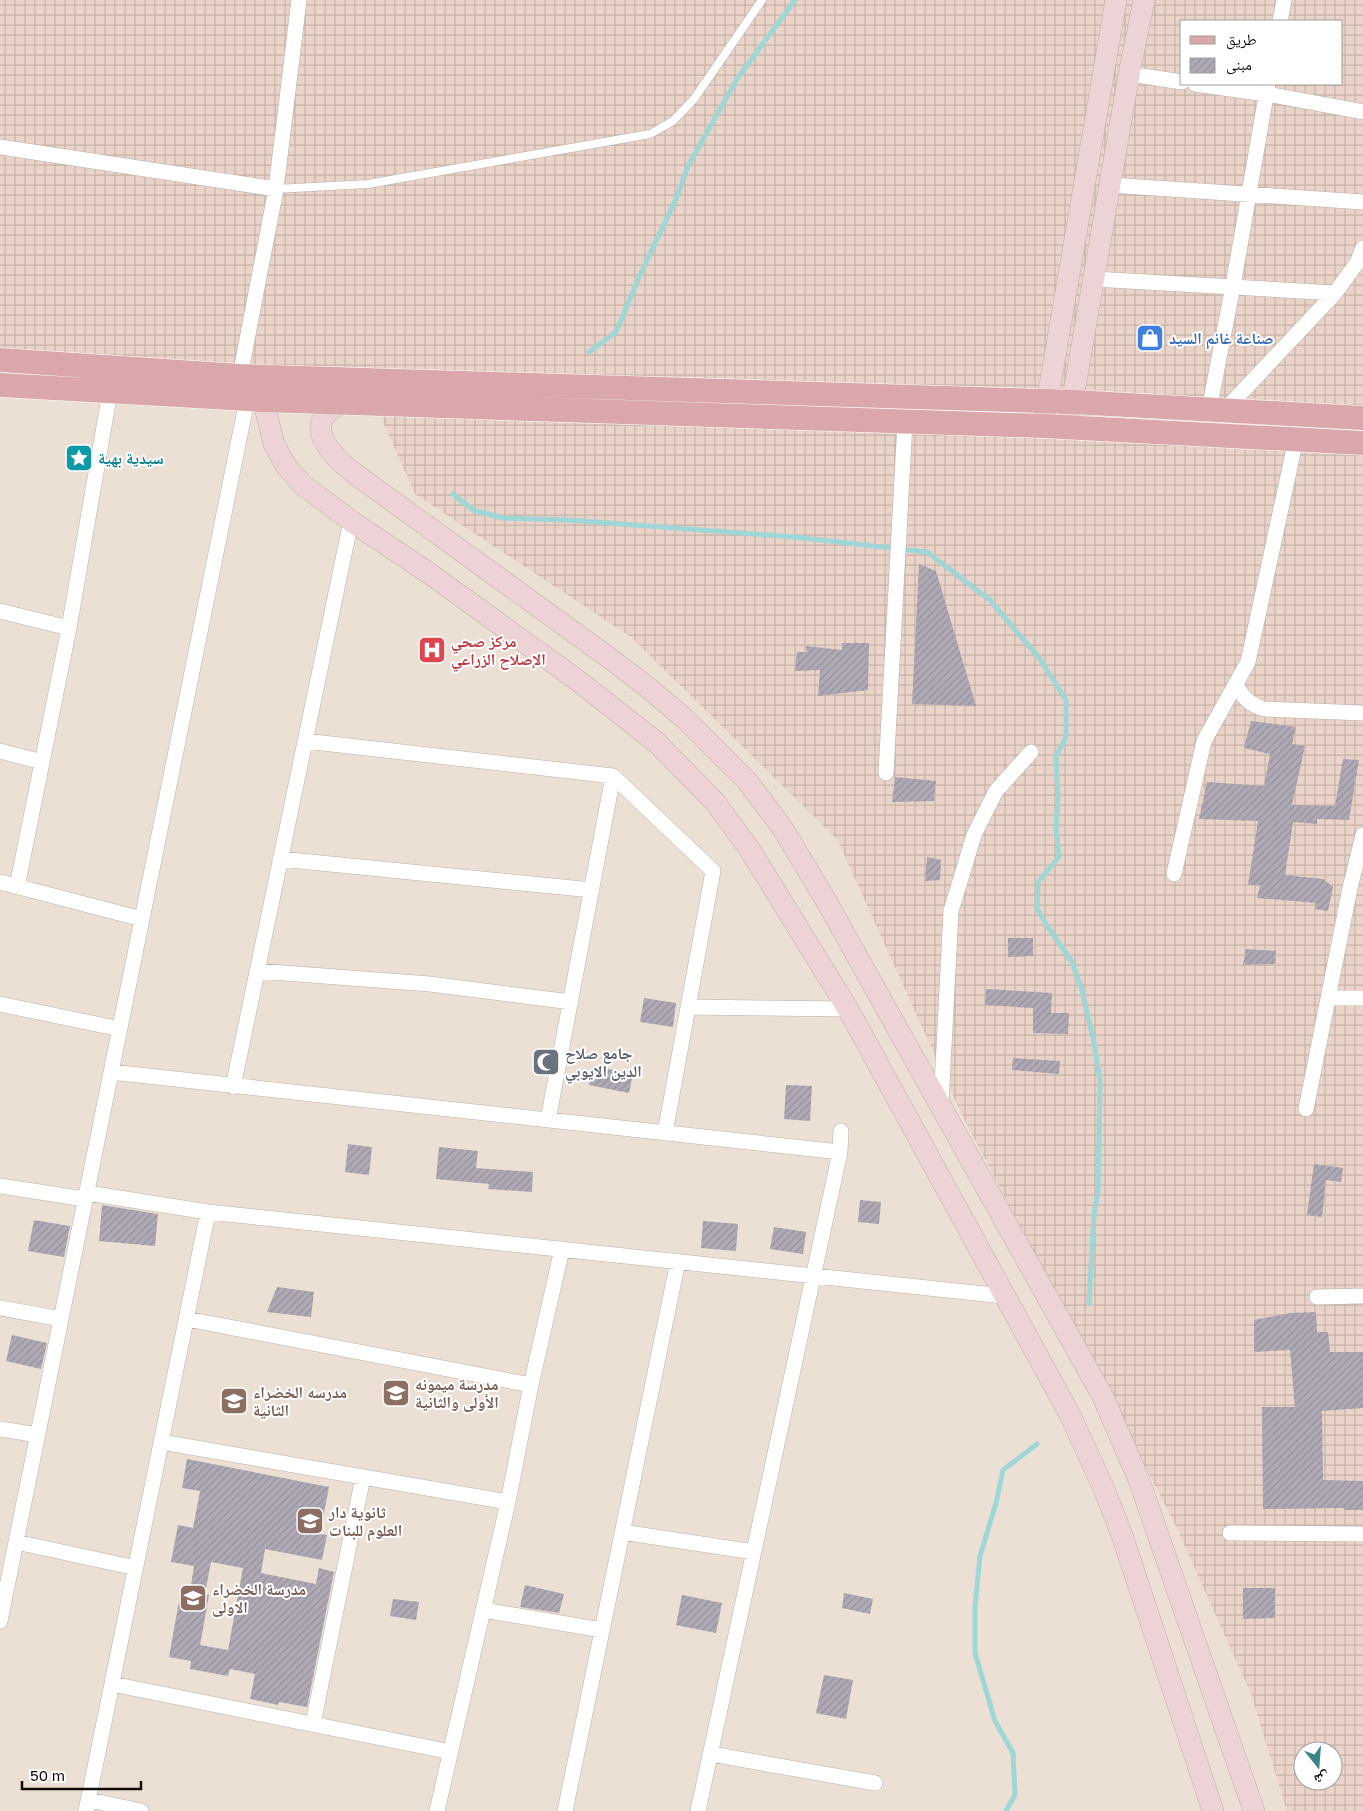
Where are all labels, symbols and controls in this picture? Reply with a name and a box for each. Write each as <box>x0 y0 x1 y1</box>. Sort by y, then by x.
legend <box>1180 20 1343 85</box>
text: طريق <box>1226 30 1257 50</box>
text: مبنى <box>1226 55 1252 75</box>
shop icon: صناعة غانم السيد <box>1135 323 1165 353</box>
place label: صناعة غانم السيد <box>1169 328 1274 350</box>
place icon: سيدية بهية <box>64 443 94 473</box>
place label: سيدية بهية <box>98 448 164 468</box>
place label: مركز صحي الإصلاح الزراعي <box>451 631 546 672</box>
hospital icon: مركز صحي الإصلاح الزراعي <box>417 635 447 665</box>
place label: جامع صلاح الدين الايوبي <box>565 1043 642 1084</box>
mosque icon: جامع صلاح الدين الايوبي <box>531 1047 561 1077</box>
place label: مدرسة ميمونه الأولى والثانية <box>415 1374 499 1412</box>
school or university icon: مدرسة ميمونه الأولى والثانية <box>381 1378 411 1408</box>
place label: مدرسه الخضراء الثانية <box>253 1382 347 1420</box>
school or university icon: مدرسه الخضراء الثانية <box>219 1386 249 1416</box>
place label: ثانوية دار العلوم للبنات <box>328 1502 402 1542</box>
school or university icon: ثانوية دار العلوم للبنات <box>295 1506 325 1536</box>
place label: مدرسة الخضراء الاولى <box>212 1579 306 1617</box>
school or university icon: مدرسة الخضراء الاولى <box>178 1583 208 1613</box>
north arrow <box>1293 1741 1343 1791</box>
scale bar <box>22 1758 141 1790</box>
text: 50 m <box>30 1766 65 1784</box>
text: ش <box>1312 1768 1332 1789</box>

